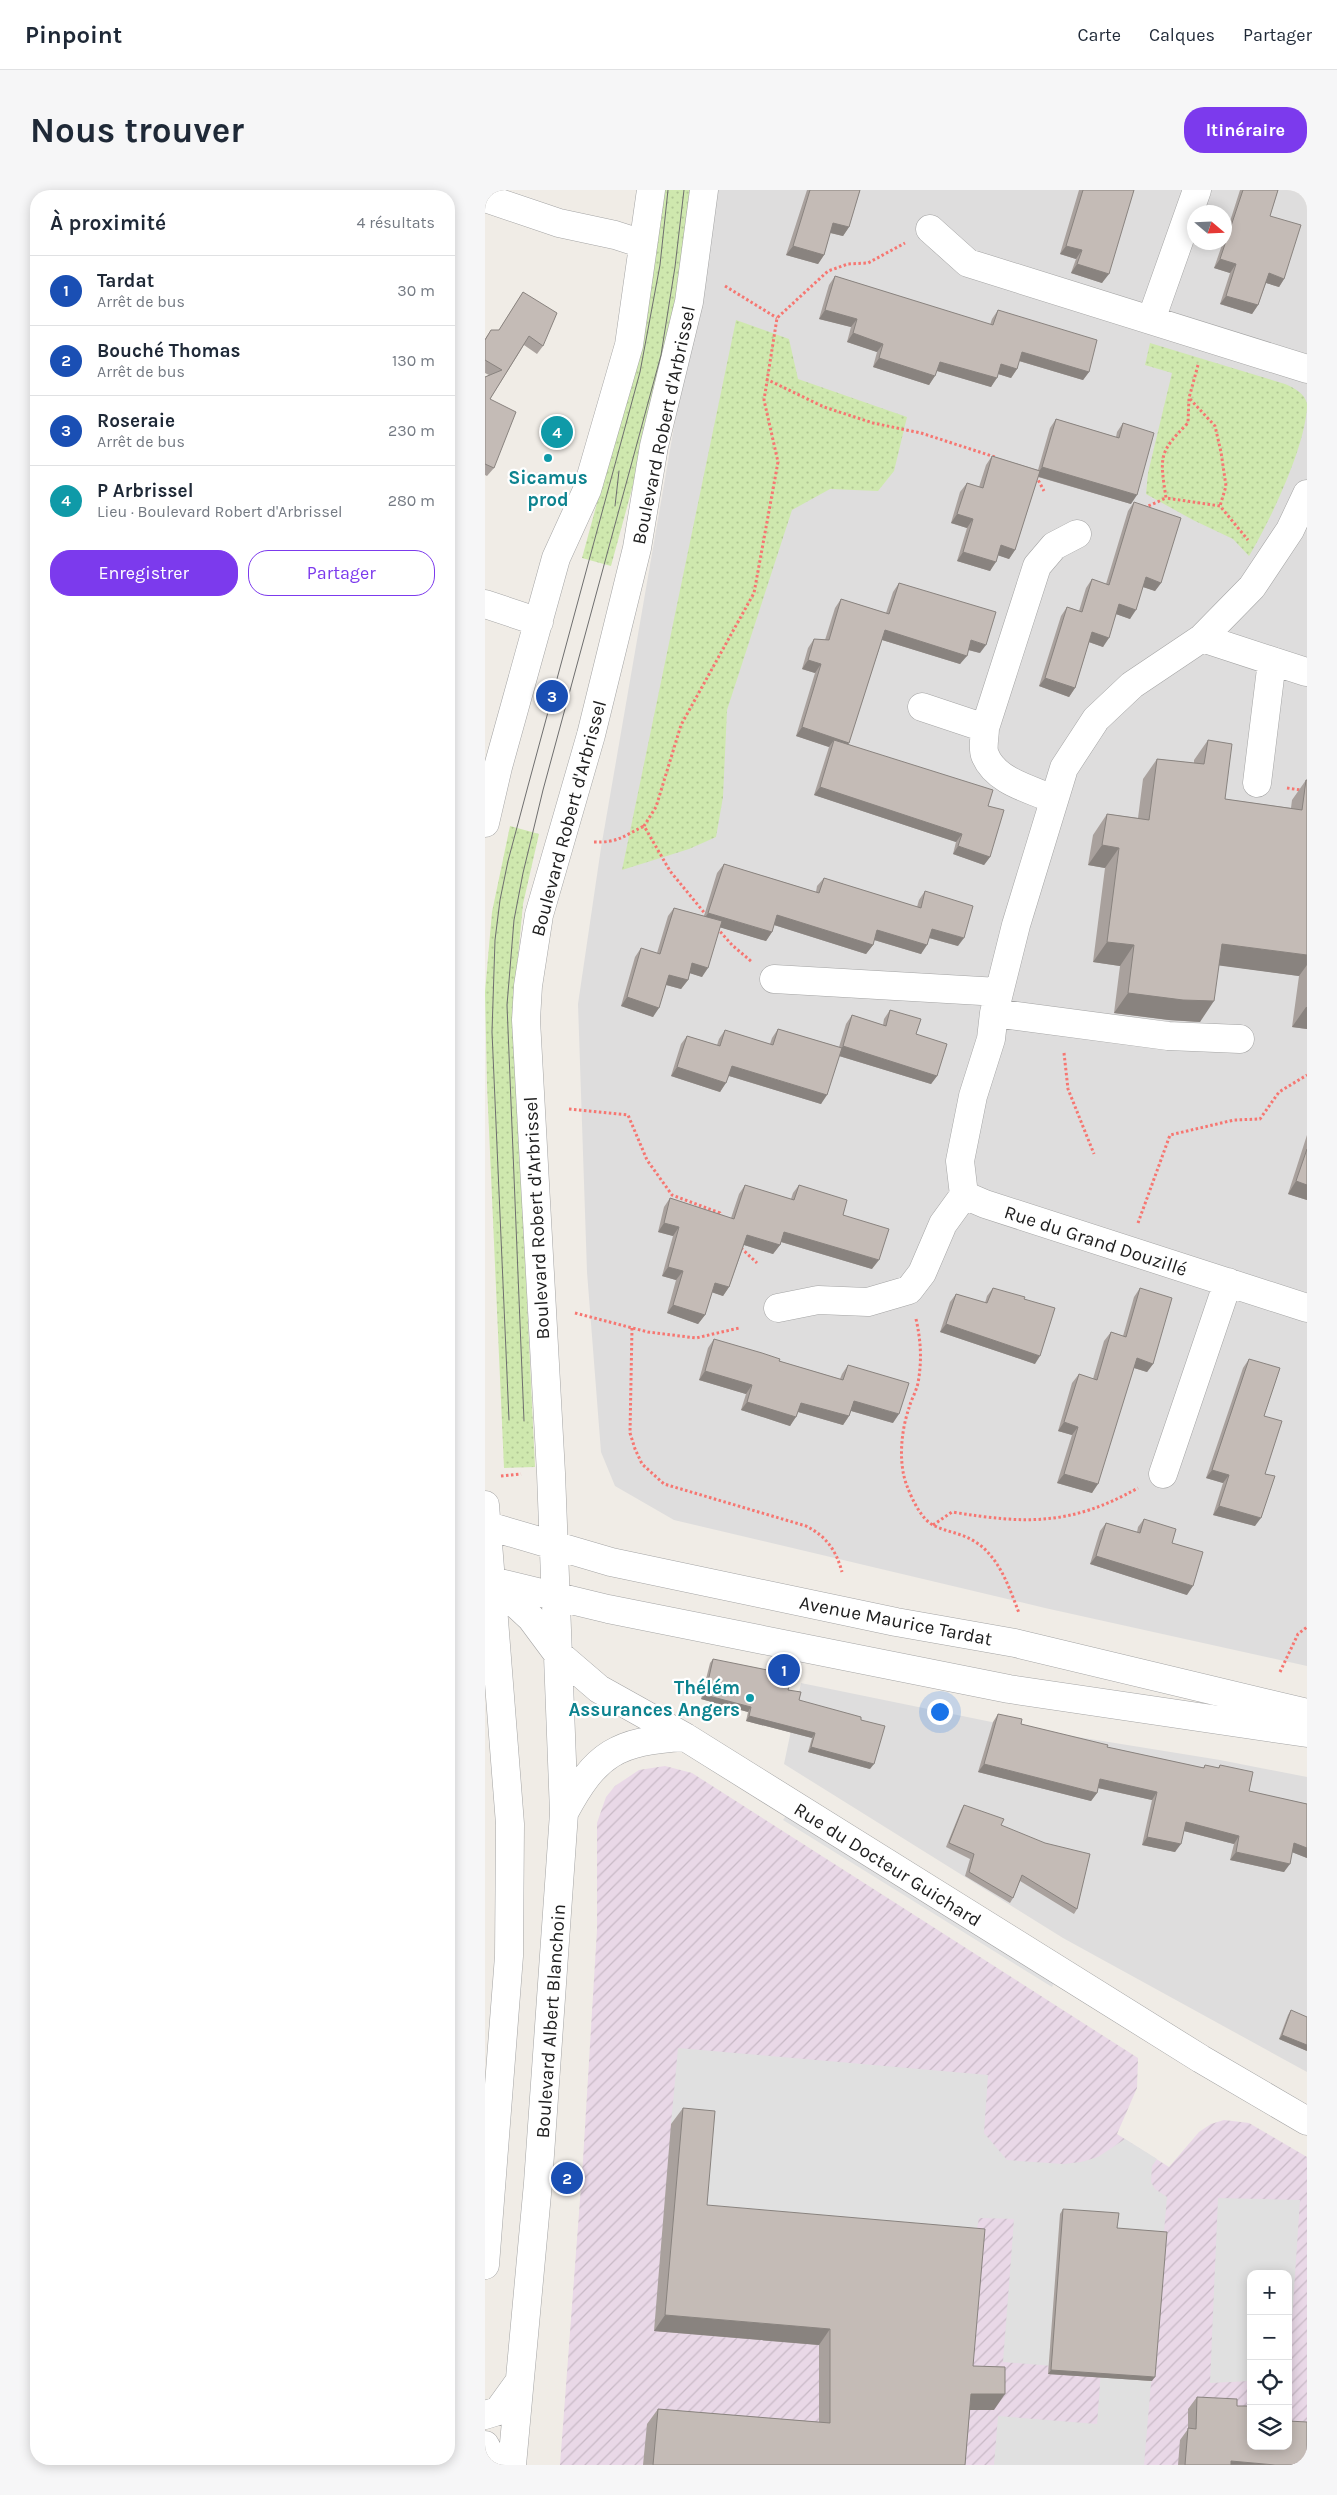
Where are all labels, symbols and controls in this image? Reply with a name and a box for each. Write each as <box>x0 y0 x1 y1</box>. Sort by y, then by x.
text: Pinpoint <box>25 21 122 49</box>
text: Carte <box>1077 24 1121 46</box>
text: Calques <box>1149 24 1215 46</box>
text: Partager <box>1243 24 1312 46</box>
button: Itinéraire <box>1184 107 1307 153</box>
text: Nous trouver <box>30 110 244 151</box>
north arrow <box>1187 205 1232 250</box>
text: À proximité <box>50 211 166 235</box>
text: 4 résultats <box>356 213 435 232</box>
text: Tardat <box>97 270 154 292</box>
text: 1 <box>63 281 69 300</box>
text: 30 m <box>397 281 435 300</box>
text: Arrêt de bus <box>97 292 185 311</box>
street label: Boulevard Robert d'Arbrissel <box>628 304 700 547</box>
text: Bouché Thomas <box>97 340 241 362</box>
text: 2 <box>61 351 71 370</box>
text: 130 m <box>392 351 435 370</box>
text: Arrêt de bus <box>97 362 185 381</box>
text: Roseraie <box>97 410 175 432</box>
pin: 4 <box>541 413 573 451</box>
text: 3 <box>61 421 71 440</box>
text: 230 m <box>388 421 435 440</box>
text: Arrêt de bus <box>97 432 185 451</box>
marker: Sicamus prod <box>542 452 554 464</box>
place label: Sicamus prod <box>508 467 588 511</box>
text: P Arbrissel <box>97 480 193 502</box>
text: 4 <box>61 491 71 510</box>
text: 280 m <box>388 491 435 510</box>
text: Lieu · Boulevard Robert d'Arbrissel <box>97 502 343 521</box>
button: Enregistrer <box>50 550 238 596</box>
button: Partager <box>248 550 435 596</box>
pin: 3 <box>536 677 568 715</box>
street label: Boulevard Robert d'Arbrissel <box>527 698 611 939</box>
street label: Boulevard Robert d'Arbrissel <box>520 1096 554 1340</box>
street label: Rue du Grand Douzillé <box>1001 1201 1190 1281</box>
street label: Avenue Maurice Tardat <box>798 1592 994 1650</box>
pin: 1 <box>768 1651 800 1689</box>
place label: Thélém Assurances Angers <box>568 1677 740 1721</box>
marker: Thélém Assurances Angers <box>744 1692 756 1704</box>
your location <box>927 1699 953 1725</box>
street label: Rue du Docteur Guichard <box>790 1798 985 1932</box>
street label: Boulevard Albert Blanchoin <box>532 1903 570 2139</box>
pin: 2 <box>551 2159 583 2197</box>
map controls <box>1247 2270 1292 2450</box>
button: + <box>1247 2270 1292 2315</box>
button: − <box>1247 2315 1292 2360</box>
button: locate <box>1247 2360 1292 2405</box>
button: layers <box>1247 2405 1292 2450</box>

